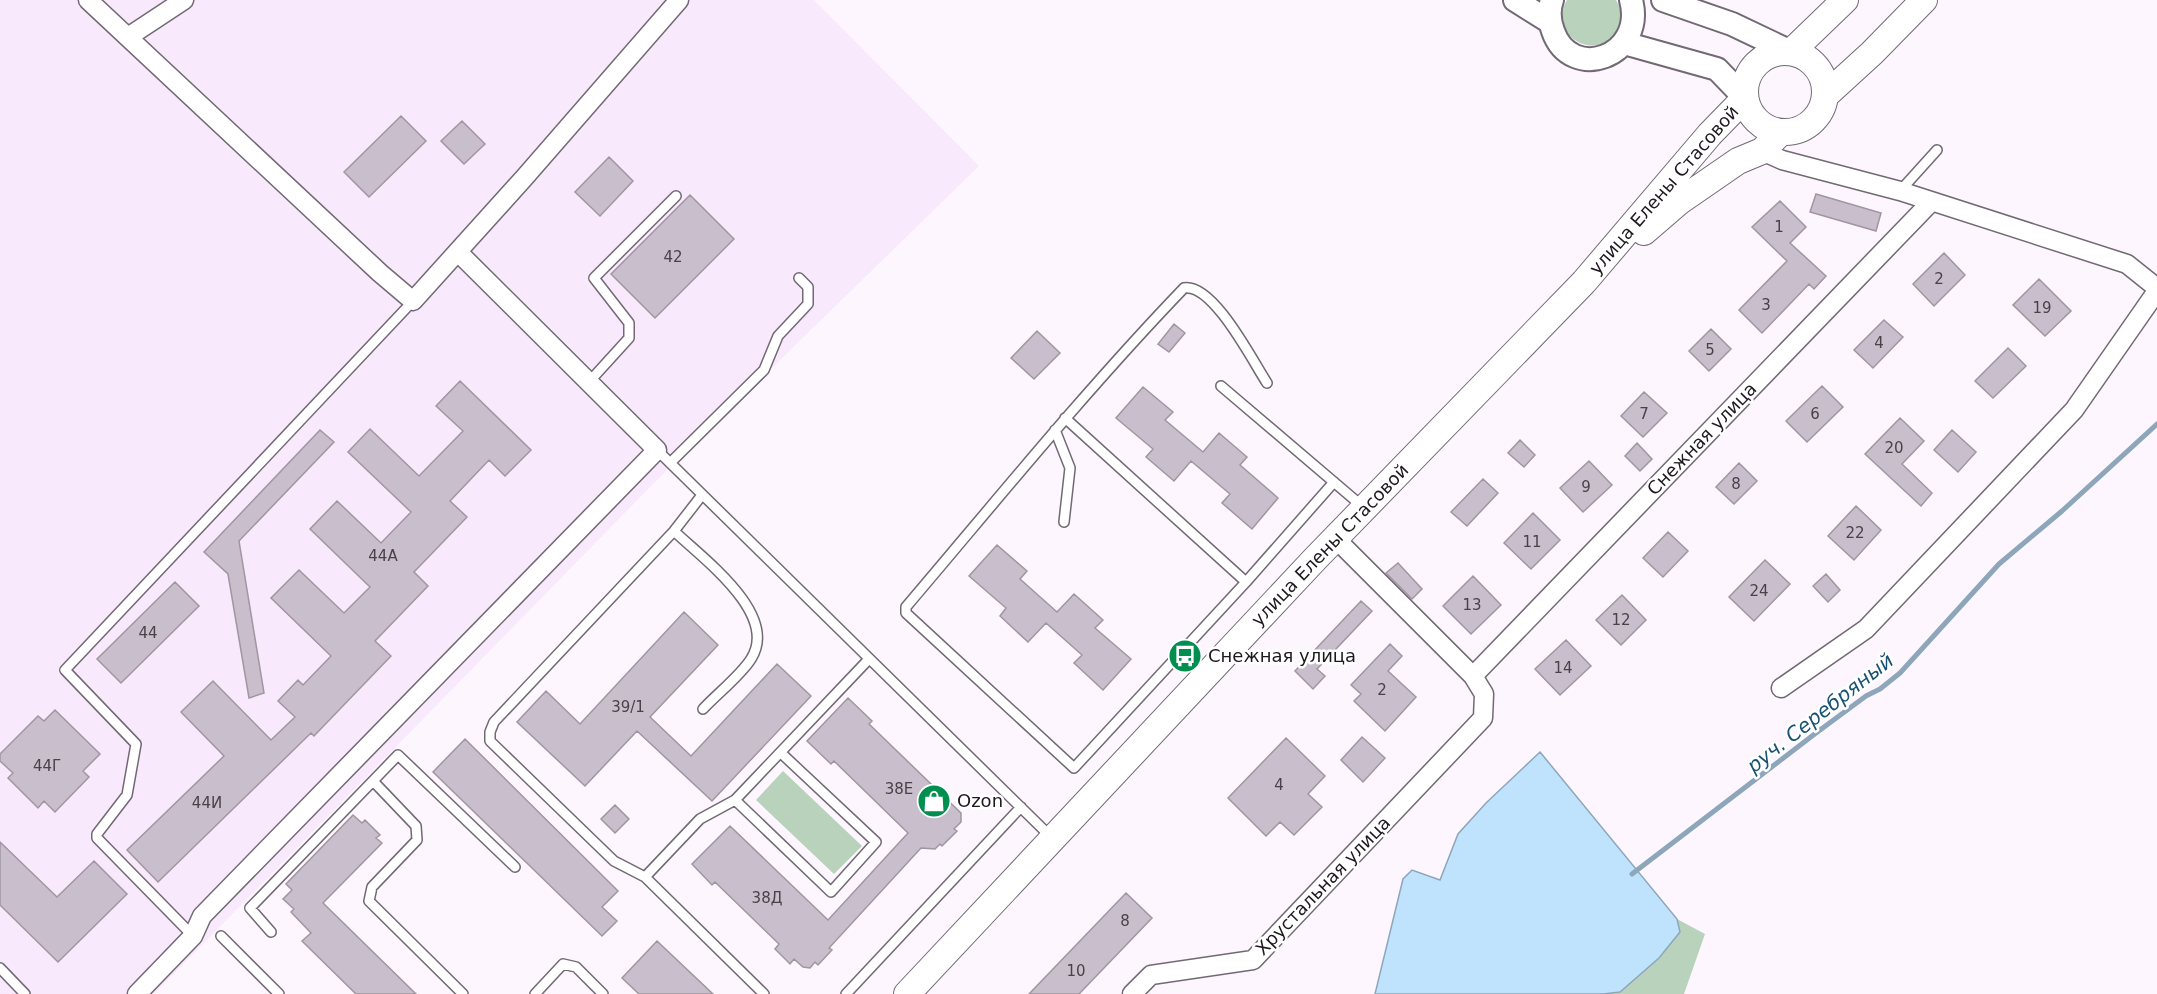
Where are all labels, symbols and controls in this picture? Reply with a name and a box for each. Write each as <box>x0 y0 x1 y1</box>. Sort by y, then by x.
street label: улица Елены Стасовой <box>1585 101 1743 278</box>
house number: 1 <box>1774 218 1784 236</box>
house number: 42 <box>663 248 683 266</box>
house number: 2 <box>1934 270 1944 288</box>
house number: 3 <box>1761 296 1771 314</box>
house number: 19 <box>2032 299 2052 317</box>
house number: 4 <box>1874 334 1884 352</box>
house number: 5 <box>1705 341 1715 359</box>
street label: Снежная улица <box>1643 378 1761 499</box>
house number: 7 <box>1639 405 1649 423</box>
house number: 6 <box>1810 405 1820 423</box>
house number: 20 <box>1884 439 1904 457</box>
street label: улица Елены Стасовой <box>1247 459 1413 630</box>
house number: 8 <box>1731 475 1741 493</box>
house number: 9 <box>1581 478 1591 496</box>
house number: 22 <box>1845 524 1865 542</box>
house number: 11 <box>1522 533 1542 551</box>
house number: 44А <box>368 547 398 565</box>
house number: 24 <box>1749 582 1769 600</box>
house number: 13 <box>1462 596 1482 614</box>
house number: 12 <box>1611 611 1631 629</box>
house number: 44 <box>138 624 158 642</box>
bus stop icon: Снежная улица <box>1167 638 1203 674</box>
place label: Снежная улица <box>1208 645 1356 666</box>
water label: руч. Серебряный <box>1741 648 1898 778</box>
house number: 14 <box>1553 659 1573 677</box>
house number: 2 <box>1377 681 1387 699</box>
house number: 39/1 <box>611 698 645 716</box>
house number: 44Г <box>33 757 61 775</box>
house number: 4 <box>1274 776 1284 794</box>
house number: 38Е <box>885 780 913 798</box>
shop icon: Ozon <box>916 783 952 819</box>
place label: Ozon <box>957 790 1003 811</box>
house number: 44И <box>192 794 222 812</box>
street label: Хрустальная улица <box>1251 812 1394 959</box>
house number: 38Д <box>752 889 782 907</box>
house number: 8 <box>1120 912 1130 930</box>
house number: 10 <box>1066 962 1086 980</box>

